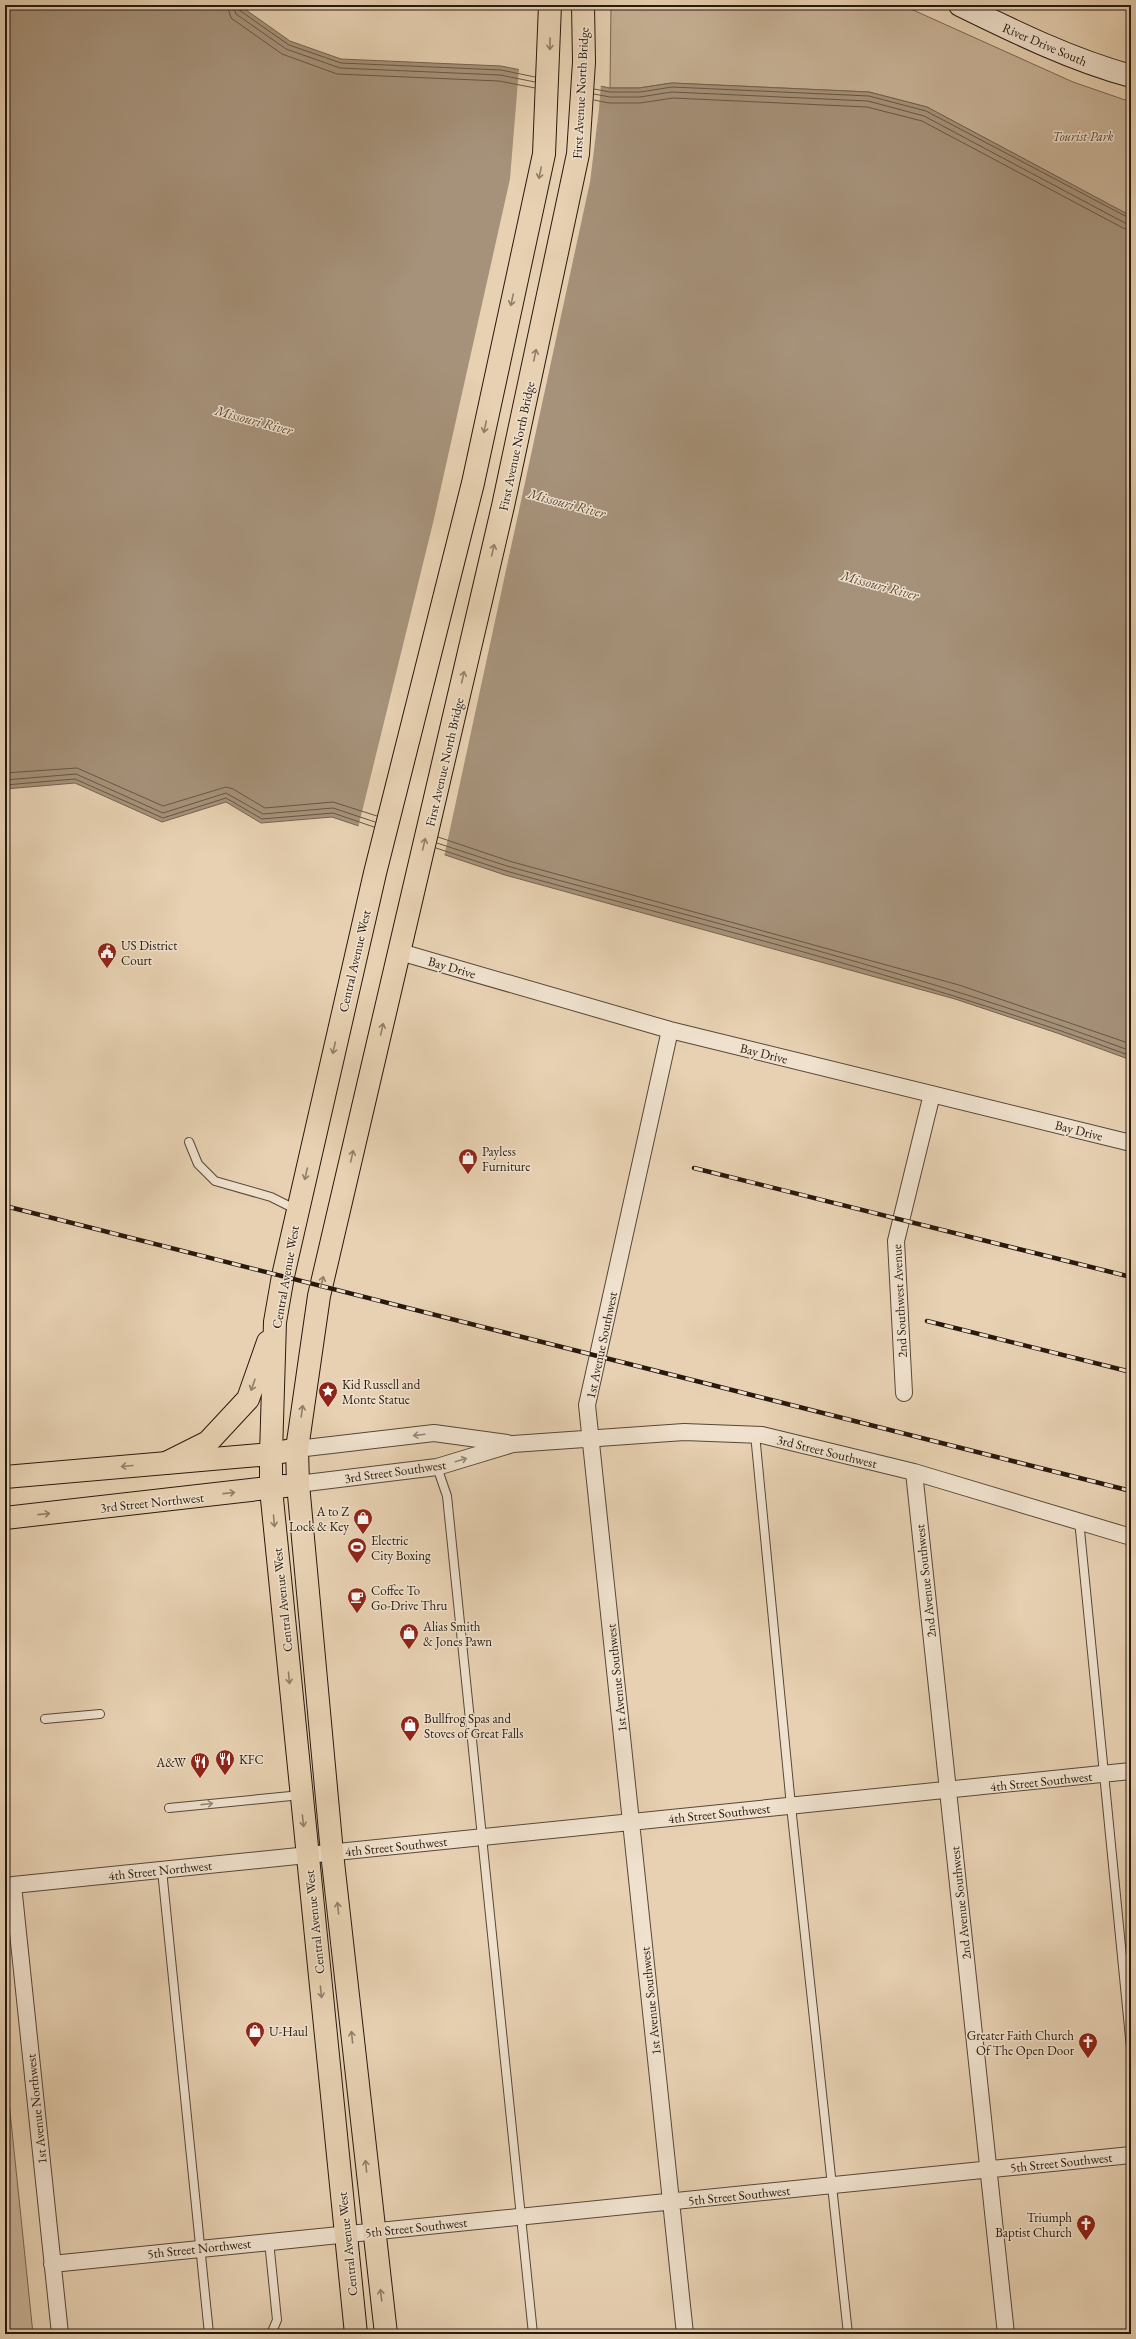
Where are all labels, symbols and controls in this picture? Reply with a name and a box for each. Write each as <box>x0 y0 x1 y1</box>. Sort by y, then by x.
street label: River Drive South <box>1000 19 1090 70</box>
street label: First Avenue North Bridge <box>569 27 592 159</box>
one-way arrow <box>546 37 554 50</box>
park label: Tourist Park <box>1052 128 1114 145</box>
one-way arrow <box>536 167 544 180</box>
one-way arrow <box>508 294 516 307</box>
one-way arrow <box>532 349 540 362</box>
street label: First Avenue North Bridge <box>494 380 539 512</box>
water label: Missouri River <box>212 401 296 439</box>
one-way arrow <box>480 421 488 434</box>
water label: Missouri River <box>525 484 609 522</box>
one-way arrow <box>490 544 498 557</box>
water label: Missouri River <box>838 566 922 604</box>
one-way arrow <box>460 671 468 684</box>
street label: First Avenue North Bridge <box>421 696 468 828</box>
one-way arrow <box>421 838 429 851</box>
street label: Central Avenue West <box>334 908 375 1014</box>
place label: US District Court <box>121 937 177 969</box>
public building icon: US District Court <box>96 941 118 969</box>
street label: Bay Drive <box>426 953 478 982</box>
one-way arrow <box>379 1023 386 1036</box>
street label: Bay Drive <box>738 1039 790 1068</box>
one-way arrow <box>330 1041 338 1054</box>
street label: Bay Drive <box>1053 1116 1105 1145</box>
place label: Payless Furniture <box>482 1143 530 1175</box>
shop icon: Payless Furniture <box>457 1147 479 1175</box>
one-way arrow <box>349 1150 357 1163</box>
one-way arrow <box>302 1168 310 1181</box>
street label: Central Avenue West <box>268 1224 303 1330</box>
street label: 2nd Southwest Avenue <box>888 1244 911 1358</box>
one-way arrow <box>319 1276 327 1289</box>
street label: 1st Avenue Southwest <box>582 1290 621 1400</box>
place label: Kid Russell and Monte Statue <box>342 1376 421 1408</box>
one-way arrow <box>249 1379 256 1392</box>
place icon: Kid Russell and Monte Statue <box>317 1380 339 1408</box>
one-way arrow <box>298 1405 306 1418</box>
one-way arrow <box>413 1431 426 1439</box>
street label: 3rd Street Southwest <box>775 1431 879 1472</box>
street label: 3rd Street Southwest <box>343 1456 447 1487</box>
one-way arrow <box>455 1456 468 1463</box>
one-way arrow <box>121 1462 134 1470</box>
street label: 3rd Street Northwest <box>99 1489 205 1516</box>
one-way arrow <box>222 1490 235 1497</box>
place label: A to Z Lock & Key <box>289 1503 349 1535</box>
shop icon: A to Z Lock & Key <box>352 1507 374 1535</box>
one-way arrow <box>37 1510 50 1518</box>
one-way arrow <box>271 1514 278 1527</box>
street label: 2nd Avenue Southwest <box>911 1523 940 1638</box>
place label: Electric City Boxing <box>371 1532 431 1564</box>
sports icon: Electric City Boxing <box>346 1536 368 1564</box>
street label: Central Avenue West <box>269 1547 296 1653</box>
place label: Coffee To Go-Drive Thru <box>371 1582 448 1614</box>
cafe icon: Coffee To Go-Drive Thru <box>346 1586 368 1614</box>
place label: Alias Smith & Jones Pawn <box>422 1618 492 1650</box>
shop icon: Alias Smith & Jones Pawn <box>398 1622 420 1650</box>
street label: 1st Avenue Southwest <box>602 1623 631 1733</box>
one-way arrow <box>286 1671 293 1684</box>
place label: Bullfrog Spas and Stoves of Great Falls <box>424 1710 523 1742</box>
shop icon: Bullfrog Spas and Stoves of Great Falls <box>399 1714 421 1742</box>
restaurant icon: KFC <box>214 1748 236 1776</box>
restaurant icon: A&W <box>189 1751 211 1779</box>
place label: KFC <box>239 1751 264 1768</box>
place label: A&W <box>155 1754 187 1771</box>
street label: 4th Street Southwest <box>989 1768 1093 1795</box>
street label: 4th Street Southwest <box>667 1800 771 1827</box>
one-way arrow <box>200 1801 213 1808</box>
one-way arrow <box>300 1814 307 1827</box>
street label: 4th Street Southwest <box>344 1833 448 1860</box>
street label: 2nd Avenue Southwest <box>946 1845 975 1960</box>
street label: 4th Street Northwest <box>107 1857 213 1884</box>
street label: Central Avenue West <box>301 1869 328 1975</box>
one-way arrow <box>334 1902 342 1915</box>
street label: 1st Avenue Southwest <box>636 1946 665 2056</box>
one-way arrow <box>317 1985 325 1998</box>
shop icon: U-Haul <box>244 2020 266 2048</box>
place label: U-Haul <box>269 2023 308 2040</box>
place label: Greater Faith Church Of The Open Door <box>967 2027 1075 2059</box>
one-way arrow <box>348 2031 356 2044</box>
church icon: Greater Faith Church Of The Open Door <box>1077 2031 1099 2059</box>
street label: 1st Avenue Northwest <box>22 2053 51 2165</box>
street label: 5th Street Southwest <box>1009 2149 1113 2176</box>
one-way arrow <box>363 2160 370 2173</box>
street label: 5th Street Southwest <box>687 2182 791 2209</box>
street label: Central Avenue West <box>334 2191 361 2297</box>
place label: Triumph Baptist Church <box>995 2209 1072 2241</box>
church icon: Triumph Baptist Church <box>1075 2213 1097 2241</box>
street label: 5th Street Southwest <box>364 2214 468 2241</box>
street label: 5th Street Northwest <box>146 2235 252 2262</box>
one-way arrow <box>377 2289 385 2302</box>

